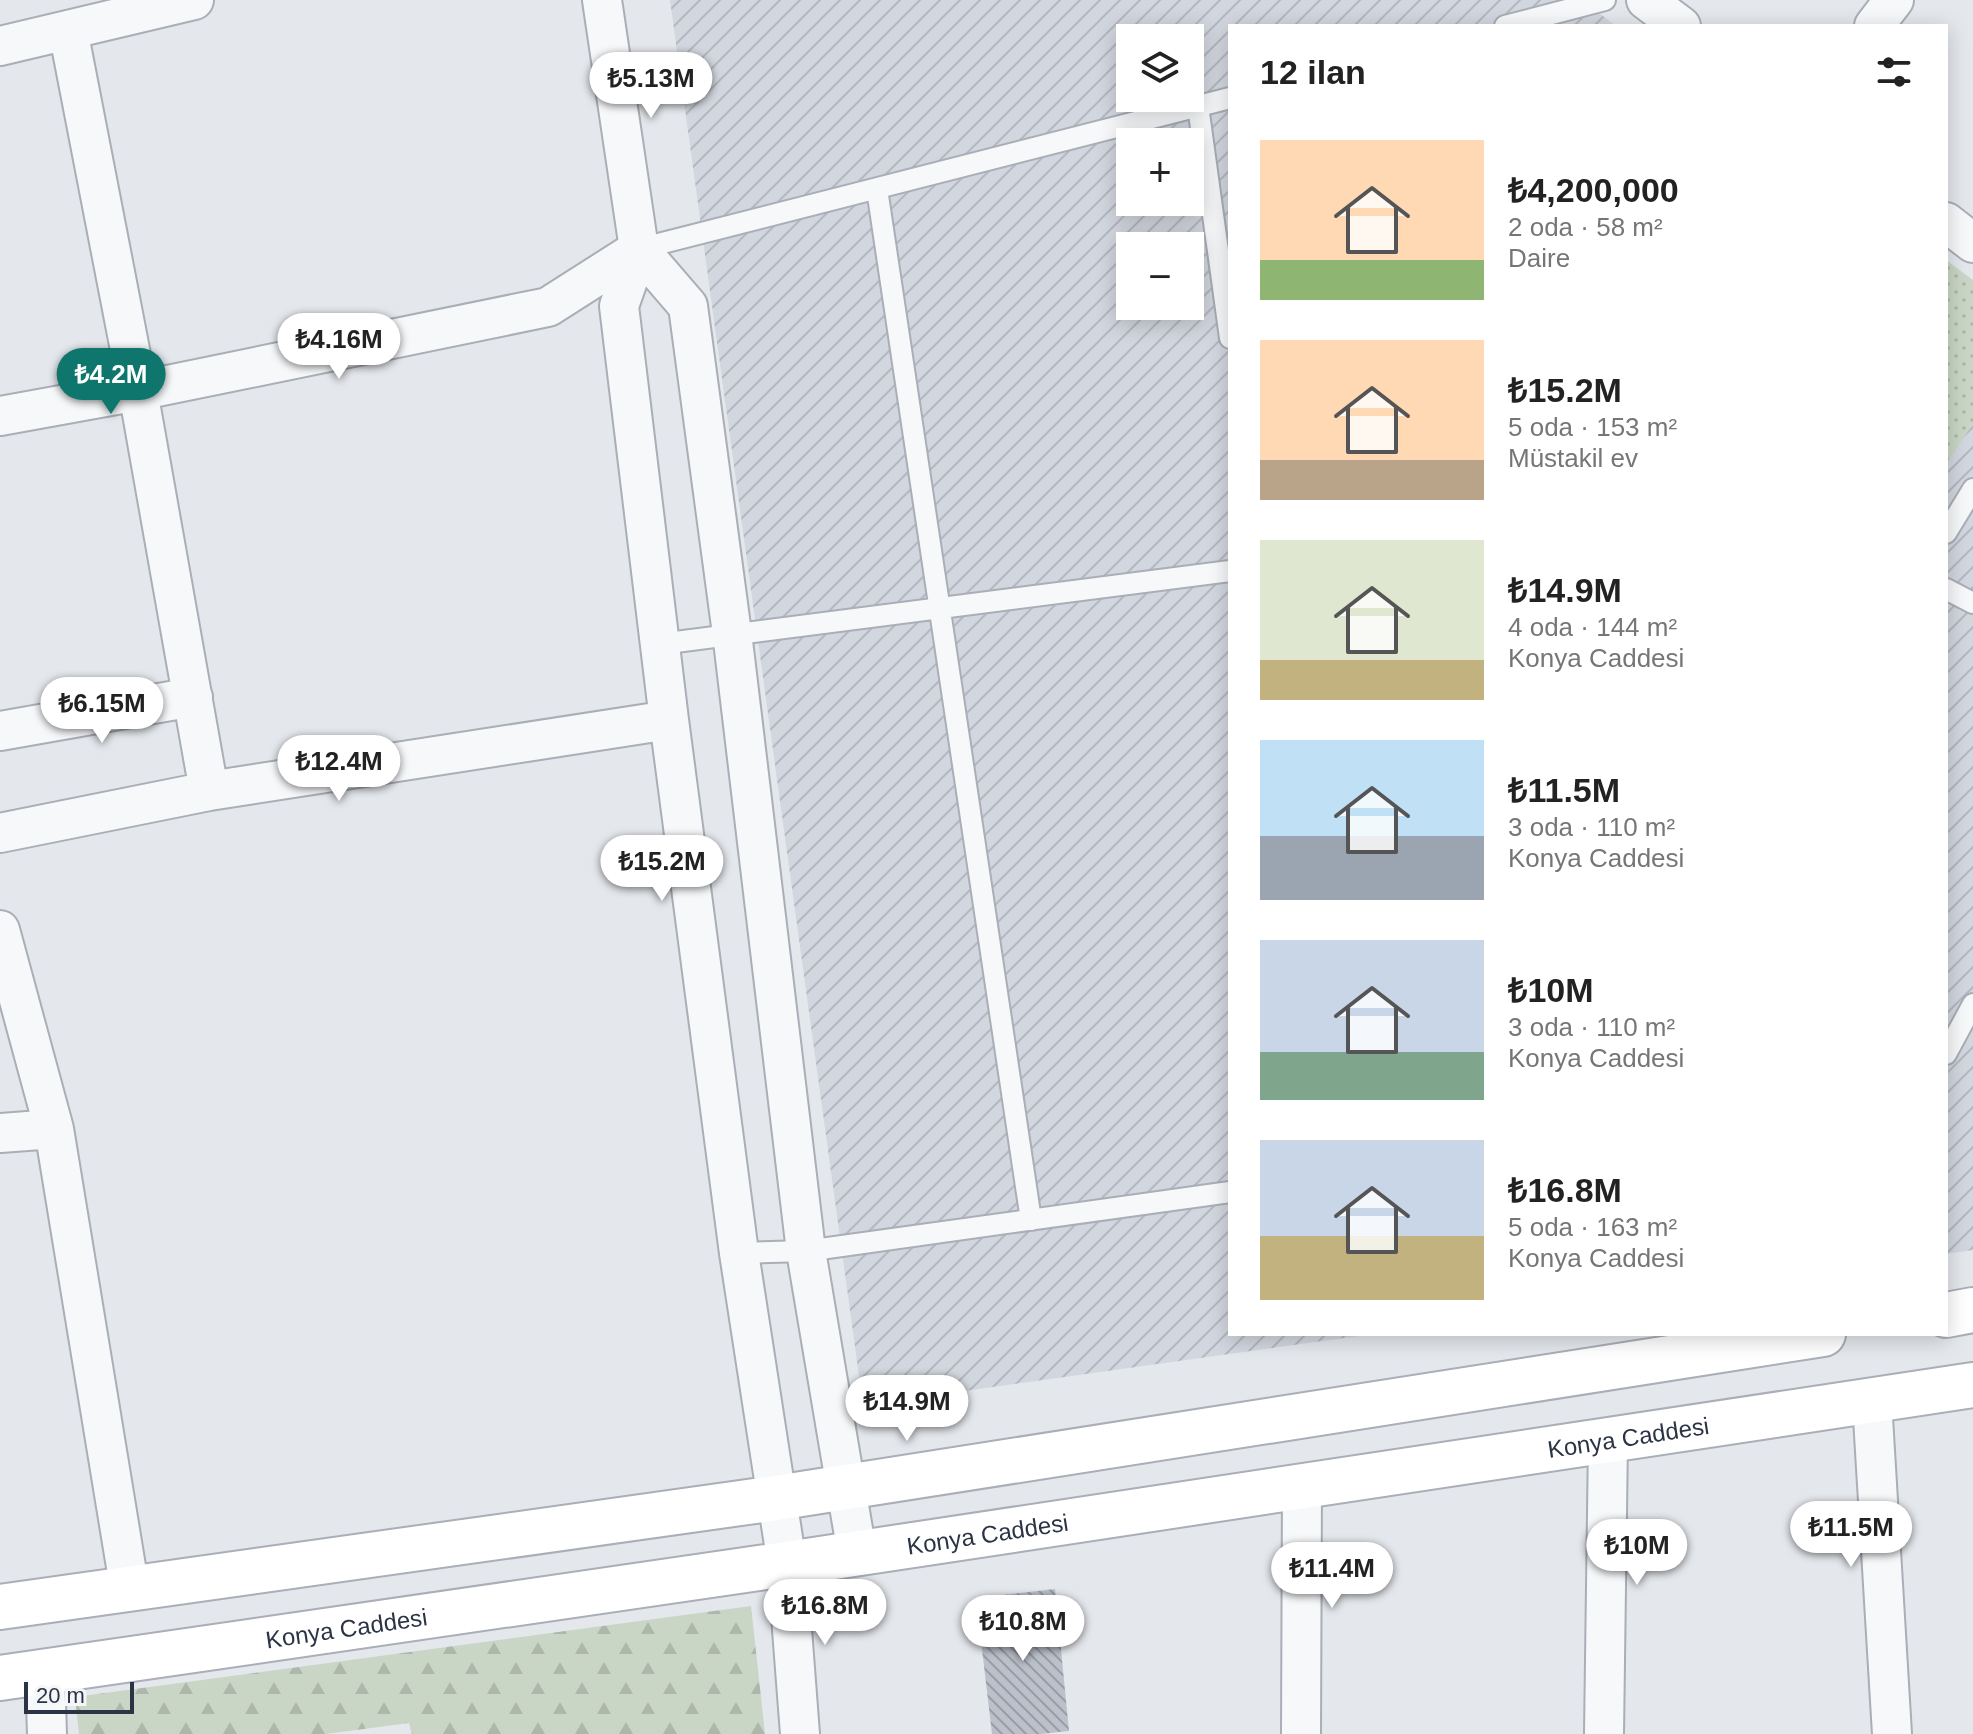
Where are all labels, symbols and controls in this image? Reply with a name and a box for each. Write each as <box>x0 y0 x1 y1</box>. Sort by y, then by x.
map controls <box>1116 24 1204 320</box>
button: layers <box>1116 24 1204 112</box>
icon: filters <box>1872 50 1916 94</box>
pin: ₺5.13M <box>586 52 716 120</box>
text: 12 ilan <box>1260 53 1366 91</box>
text: ₺5.13M <box>607 63 695 93</box>
button: + <box>1116 128 1204 216</box>
text: ₺4,200,000 <box>1508 171 1679 209</box>
icon: home <box>1324 172 1420 268</box>
text: 2 oda · 58 m² <box>1508 212 1663 242</box>
button: − <box>1116 232 1204 320</box>
text: Daire <box>1508 243 1570 273</box>
pin: ₺4.16M <box>274 313 404 381</box>
text: ₺4.16M <box>295 324 383 354</box>
pin: ₺4.2M <box>55 348 167 416</box>
text: ₺4.2M <box>75 359 147 389</box>
text: ₺15.2M <box>1508 371 1622 409</box>
icon: home <box>1324 372 1420 468</box>
text: 5 oda · 153 m² <box>1508 412 1677 442</box>
text: Müstakil ev <box>1508 443 1638 473</box>
text: ₺14.9M <box>1508 571 1622 609</box>
icon: home <box>1324 572 1420 668</box>
text: 4 oda · 144 m² <box>1508 612 1677 642</box>
text: Konya Caddesi <box>1508 643 1684 673</box>
pin: ₺6.15M <box>37 677 167 745</box>
text: ₺6.15M <box>58 688 146 718</box>
pin: ₺12.4M <box>274 735 404 803</box>
text: ₺12.4M <box>295 746 383 776</box>
text: ₺11.5M <box>1508 771 1620 809</box>
icon: home <box>1324 772 1420 868</box>
text: 3 oda · 110 m² <box>1508 812 1675 842</box>
pin: ₺15.2M <box>597 835 727 903</box>
text: Konya Caddesi <box>1508 843 1684 873</box>
text: ₺15.2M <box>618 846 706 876</box>
text: ₺10M <box>1508 971 1594 1009</box>
icon: home <box>1324 972 1420 1068</box>
text: 3 oda · 110 m² <box>1508 1012 1675 1042</box>
text: Konya Caddesi <box>1508 1043 1684 1073</box>
text: ₺16.8M <box>1508 1171 1622 1209</box>
icon: home <box>1324 1172 1420 1268</box>
text: 5 oda · 163 m² <box>1508 1212 1677 1242</box>
text: Konya Caddesi <box>1508 1243 1684 1273</box>
pin: ₺14.9M <box>842 1375 972 1443</box>
text: ₺14.9M <box>863 1386 951 1416</box>
street label: Konya Caddesi <box>1546 1412 1711 1463</box>
pin: ₺11.5M <box>1786 1501 1916 1569</box>
street label: Konya Caddesi <box>905 1508 1070 1559</box>
text: ₺11.5M <box>1808 1512 1894 1542</box>
pin: ₺10M <box>1590 1519 1684 1587</box>
text: ₺10M <box>1604 1530 1670 1560</box>
pin: ₺11.4M <box>1267 1542 1397 1610</box>
text: ₺11.4M <box>1289 1553 1375 1583</box>
pin: ₺16.8M <box>760 1579 890 1647</box>
text: ₺16.8M <box>781 1590 869 1620</box>
pin: ₺10.8M <box>958 1595 1088 1663</box>
street label: Konya Caddesi <box>264 1603 429 1653</box>
text: ₺10.8M <box>979 1606 1067 1636</box>
scale bar <box>24 1678 134 1714</box>
text: 20 m <box>36 1683 85 1708</box>

